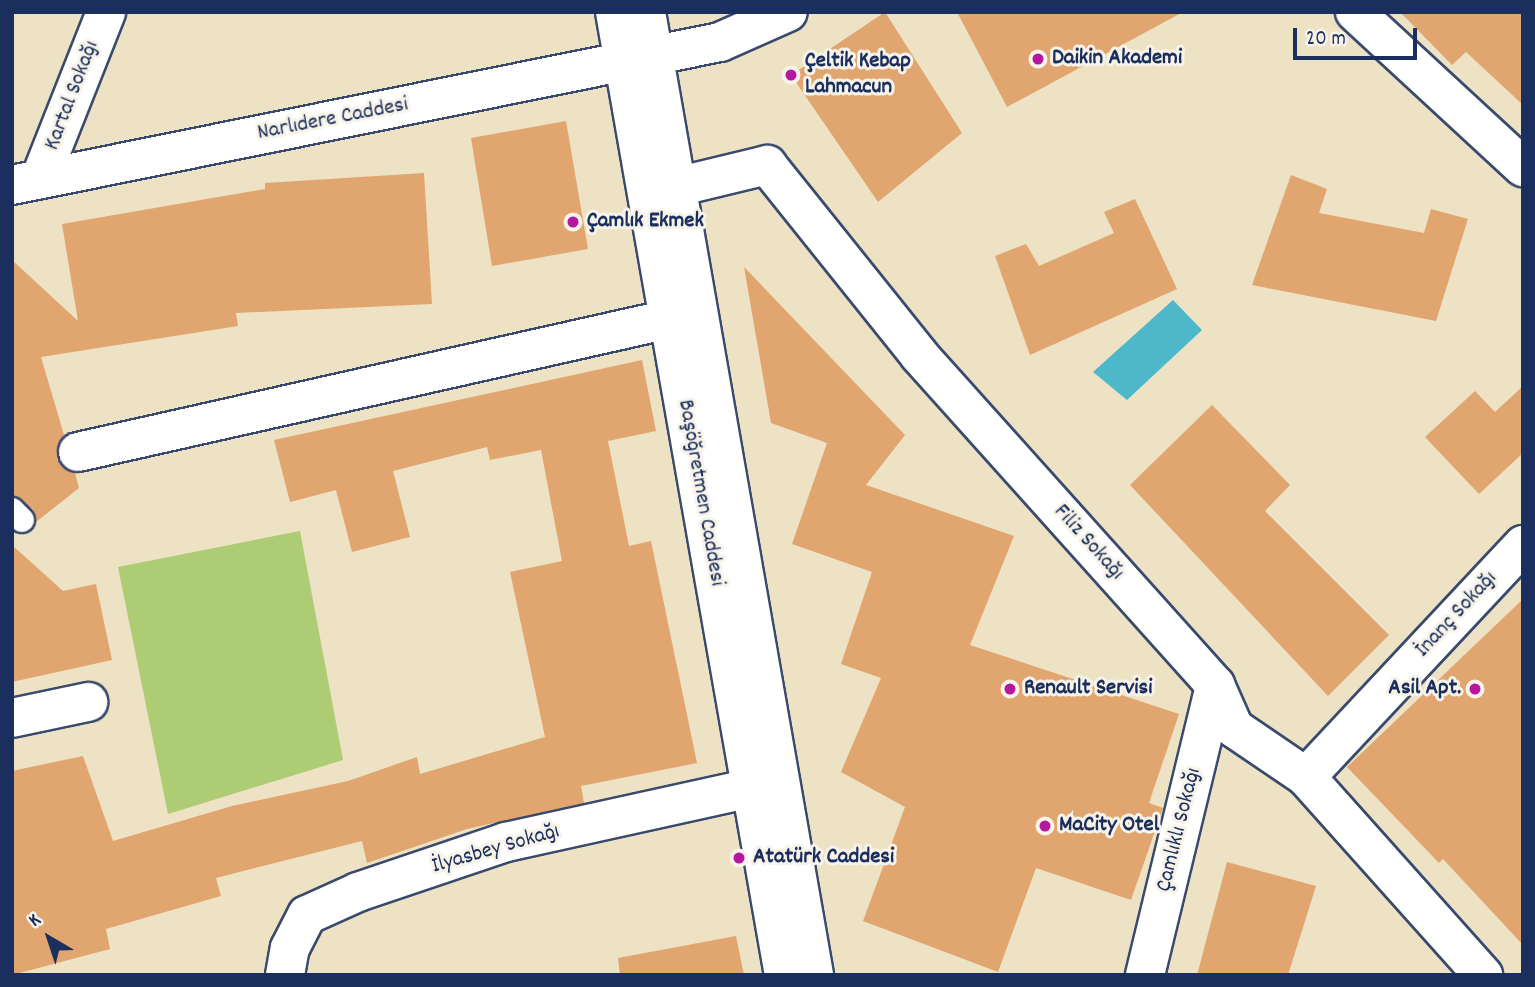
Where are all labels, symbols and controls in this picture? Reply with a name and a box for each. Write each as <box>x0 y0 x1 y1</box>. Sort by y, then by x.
scale bar <box>1297 14 1421 58</box>
text: 20 m <box>1306 25 1346 55</box>
street label: Kartal Sokağı <box>40 37 106 155</box>
place label: Daikin Akademi <box>1052 45 1182 73</box>
place label: Çeltik Kebap Lahmacun <box>805 48 911 102</box>
marker: Daikin Akademi <box>1030 51 1046 67</box>
marker: Çeltik Kebap Lahmacun <box>783 67 799 83</box>
street label: Narlıdere Caddesi <box>255 92 411 148</box>
place label: Çamlık Ekmek <box>587 208 704 236</box>
marker: Çamlık Ekmek <box>565 214 581 230</box>
street label: Başöğretmen Caddesi <box>670 398 730 588</box>
street label: Filiz Sokağı <box>1047 499 1129 587</box>
street label: İnanç Sokağı <box>1410 566 1504 664</box>
place label: Renault Servisi <box>1024 675 1152 703</box>
place label: Asil Apt. <box>1388 675 1461 703</box>
marker: Renault Servisi <box>1002 681 1018 697</box>
marker: Asil Apt. <box>1467 681 1483 697</box>
street label: Çamlıklı Sokağı <box>1151 765 1209 895</box>
place label: MaCity Otel <box>1059 812 1159 840</box>
marker: MaCity Otel <box>1037 818 1053 834</box>
street label: İlyasbey Sokağı <box>429 819 563 881</box>
place label: Atatürk Caddesi <box>753 844 894 872</box>
marker: Atatürk Caddesi <box>731 850 747 866</box>
north arrow <box>14 903 84 973</box>
text: K <box>24 908 47 935</box>

